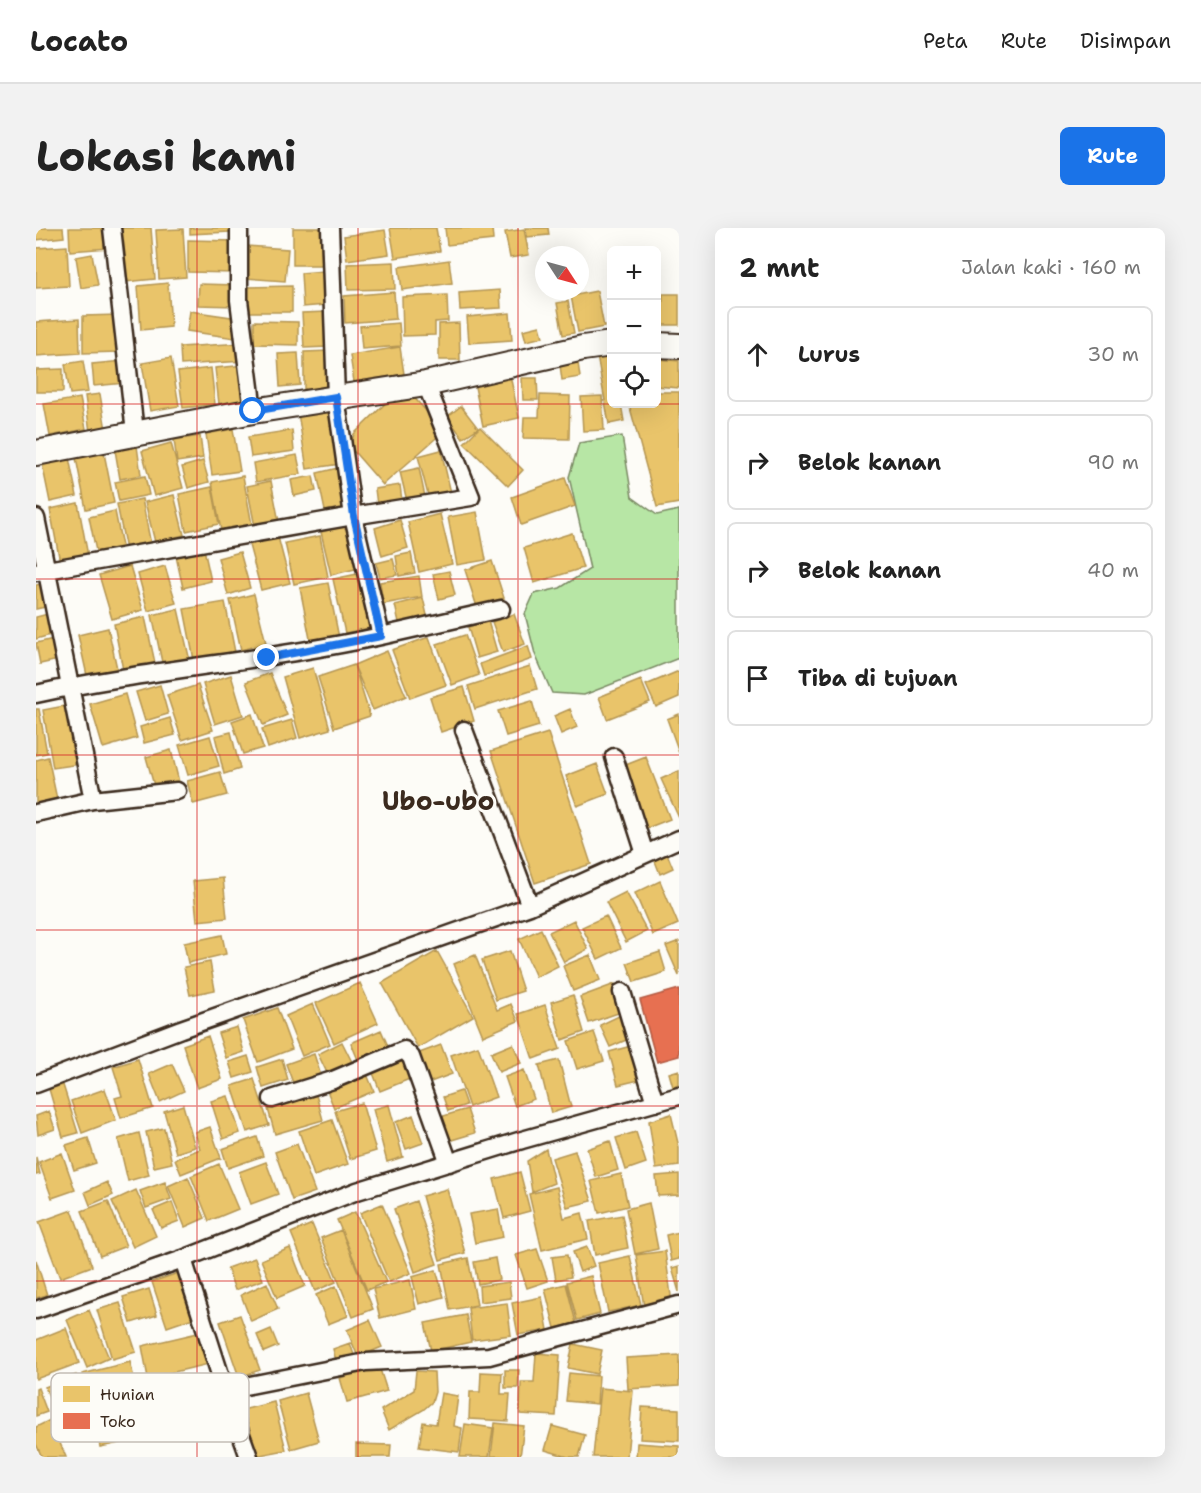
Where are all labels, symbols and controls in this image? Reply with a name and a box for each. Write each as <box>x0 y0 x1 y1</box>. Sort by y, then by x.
text: Locato <box>30 22 128 60</box>
text: Peta <box>923 27 968 55</box>
text: Rute <box>1001 27 1047 55</box>
text: Disimpan <box>1080 27 1171 55</box>
button: Rute <box>1060 127 1165 185</box>
text: Lokasi kami <box>36 128 297 184</box>
north arrow <box>535 246 589 300</box>
map controls <box>607 246 661 408</box>
button: + <box>607 246 661 300</box>
text: 2 mnt <box>739 250 819 285</box>
text: Jalan kaki · 160 m <box>961 254 1141 280</box>
button: − <box>607 300 661 354</box>
icon: ahead <box>741 338 774 371</box>
text: Lurus <box>798 340 860 369</box>
text: 30 m <box>1087 341 1139 367</box>
button: locate <box>607 354 661 408</box>
route start <box>239 397 265 423</box>
icon: right <box>741 446 774 479</box>
text: Belok kanan <box>798 448 941 477</box>
text: 90 m <box>1087 449 1139 475</box>
icon: right <box>741 554 774 587</box>
text: Belok kanan <box>798 556 941 585</box>
text: 40 m <box>1087 557 1139 583</box>
route end <box>253 644 279 670</box>
icon: arrive <box>741 662 774 695</box>
text: Tiba di tujuan <box>798 664 958 693</box>
district label: Ubo-ubo <box>382 783 494 818</box>
legend <box>51 1373 249 1442</box>
text: Hunian <box>100 1384 155 1405</box>
text: Toko <box>100 1411 136 1432</box>

